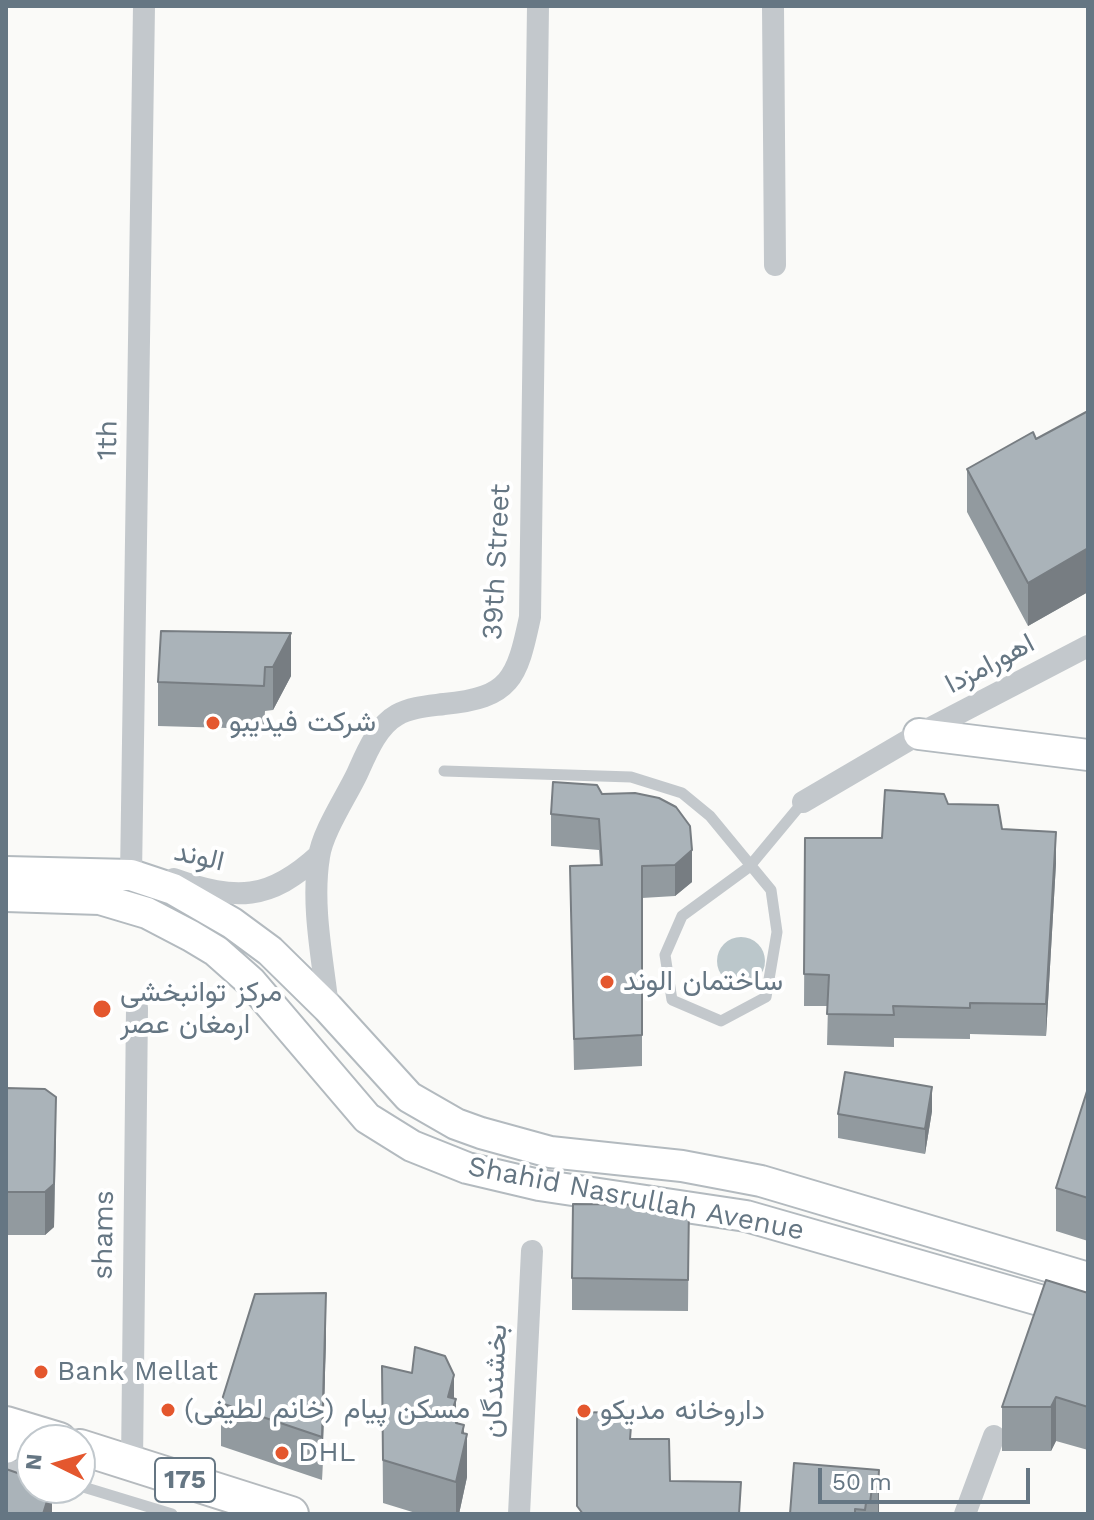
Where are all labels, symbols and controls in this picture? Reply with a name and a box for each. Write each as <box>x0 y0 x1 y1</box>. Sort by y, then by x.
street label: 1th <box>91 420 125 460</box>
street label: 39th Street <box>476 483 518 641</box>
street label: اهورامزدا <box>940 627 1040 701</box>
place label: شرکت فیدیبو <box>229 706 376 740</box>
marker: شرکت فیدیبو <box>204 714 222 732</box>
street label: الوند <box>171 835 227 879</box>
place label: ساختمان الوند <box>623 965 783 999</box>
marker: ساختمان الوند <box>598 973 616 991</box>
place label: مرکز توانبخشی ارمغان عصر <box>120 976 282 1042</box>
marker: مرکز توانبخشی ارمغان عصر <box>91 998 113 1020</box>
street label: Shahid Nasrullah Avenue <box>465 1150 807 1248</box>
street label: shams <box>86 1190 122 1280</box>
street label: بخشندگان <box>475 1323 515 1439</box>
place label: Bank Mellat <box>57 1355 218 1389</box>
marker: Bank Mellat <box>32 1363 50 1381</box>
place label: مسکن پیام (خانم لطیفی) <box>184 1393 470 1427</box>
place label: داروخانه مدیکو <box>600 1394 765 1428</box>
marker: مسکن پیام (خانم لطیفی) <box>159 1401 177 1419</box>
marker: داروخانه مدیکو <box>575 1402 593 1420</box>
north arrow <box>16 1424 96 1504</box>
place label: DHL <box>298 1436 355 1470</box>
marker: DHL <box>273 1444 291 1462</box>
scale bar <box>822 1452 1034 1502</box>
text: N <box>20 1453 47 1471</box>
road number: 175 <box>155 1458 215 1502</box>
text: 50 m <box>832 1468 892 1496</box>

